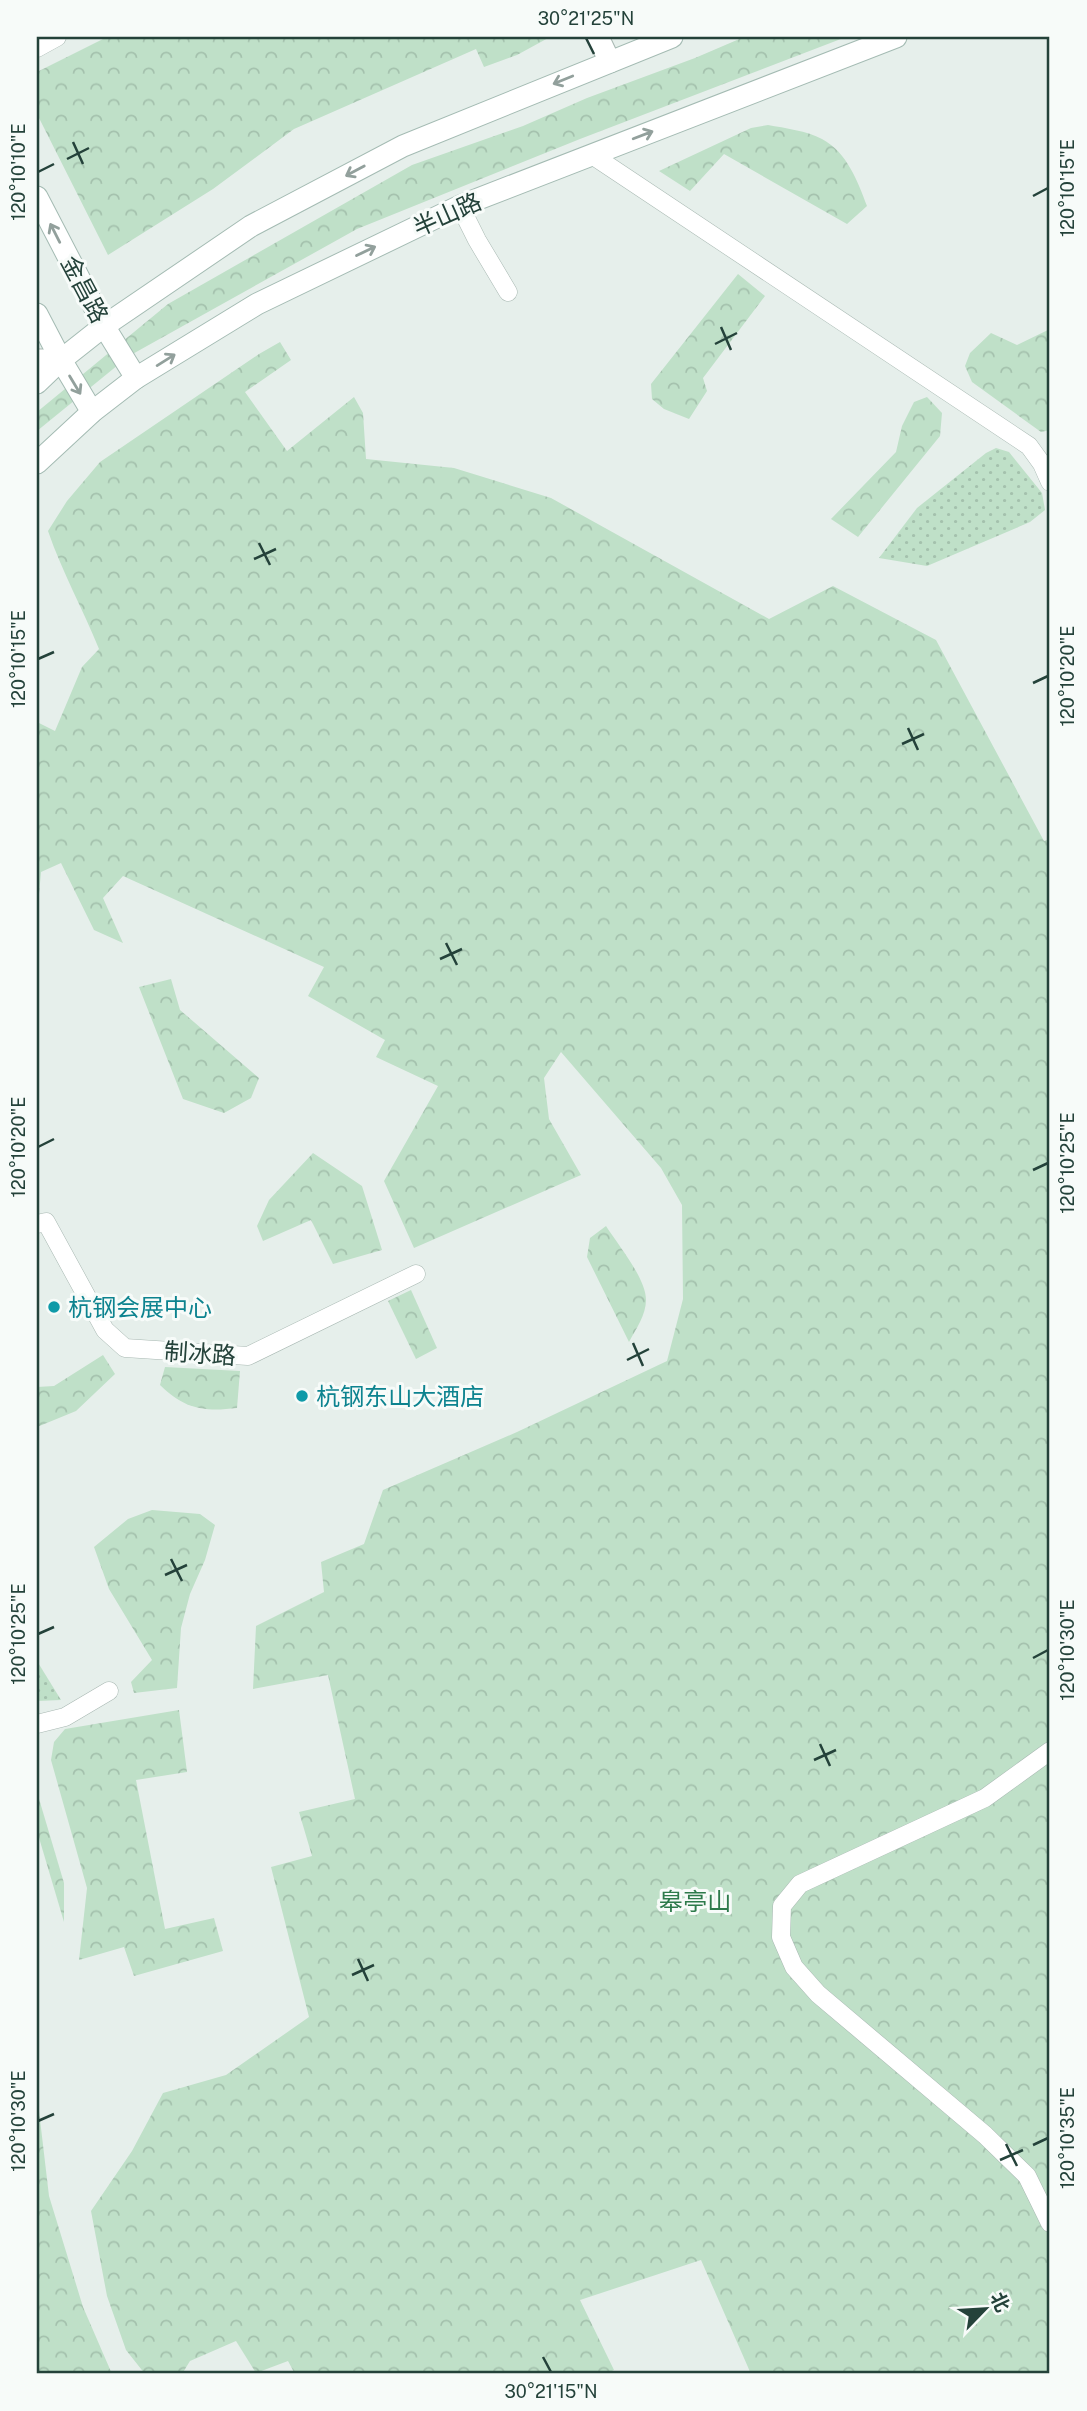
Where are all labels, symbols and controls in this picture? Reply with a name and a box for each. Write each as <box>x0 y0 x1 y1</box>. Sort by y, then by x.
text: 30°21'25"N <box>538 8 634 29</box>
one-way arrow <box>553 75 575 88</box>
text: 120°10'10"E <box>8 123 29 221</box>
one-way arrow <box>632 128 654 140</box>
text: 120°10'15"E <box>1057 139 1078 237</box>
one-way arrow <box>345 165 366 179</box>
street label: 半山路 <box>408 187 486 241</box>
one-way arrow <box>48 223 62 244</box>
one-way arrow <box>355 244 376 258</box>
street label: 金昌路 <box>56 251 114 327</box>
one-way arrow <box>156 352 175 367</box>
one-way arrow <box>69 374 83 394</box>
text: 120°10'15"E <box>8 610 29 708</box>
text: 120°10'20"E <box>1057 626 1078 726</box>
text: 120°10'20"E <box>8 1097 29 1197</box>
text: 120°10'25"E <box>1057 1112 1078 1214</box>
place label: 杭钢会展中心 <box>68 1293 212 1321</box>
marker: 杭钢会展中心 <box>46 1299 62 1315</box>
street label: 制冰路 <box>163 1337 237 1369</box>
place label: 杭钢东山大酒店 <box>316 1382 484 1410</box>
marker: 杭钢东山大酒店 <box>294 1388 310 1404</box>
text: 120°10'25"E <box>8 1583 29 1685</box>
text: 120°10'30"E <box>1057 1599 1078 1701</box>
park label: 皋亭山 <box>659 1887 731 1915</box>
text: 120°10'30"E <box>8 2070 29 2172</box>
text: 120°10'35"E <box>1057 2087 1078 2189</box>
north arrow <box>950 2274 1020 2344</box>
text: 北 <box>986 2289 1014 2315</box>
text: 30°21'15"N <box>504 2381 598 2402</box>

